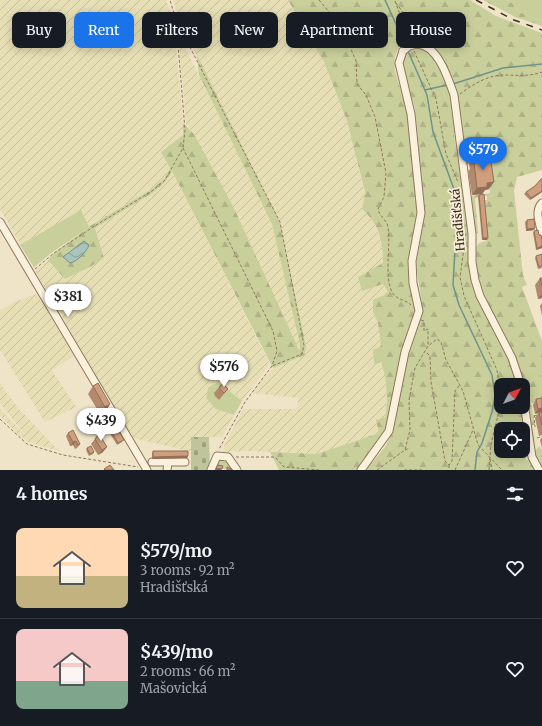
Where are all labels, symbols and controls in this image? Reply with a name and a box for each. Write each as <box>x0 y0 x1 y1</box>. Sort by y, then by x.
chip: Buy <box>12 12 66 48</box>
chip: Rent <box>74 12 134 48</box>
chip: Filters <box>142 12 212 48</box>
chip: New <box>220 12 278 48</box>
chip: Apartment <box>286 12 388 48</box>
chip: House <box>396 12 466 48</box>
pin: $579 <box>459 137 507 171</box>
text: $579 <box>468 141 498 158</box>
street label: Hradišťská <box>447 188 468 252</box>
pin: $381 <box>44 284 92 318</box>
text: $381 <box>53 288 83 305</box>
pin: $576 <box>200 354 248 388</box>
text: $576 <box>209 358 239 375</box>
north arrow <box>494 378 530 414</box>
map controls <box>494 378 530 458</box>
pin: $439 <box>77 408 125 442</box>
text: $439 <box>85 412 117 429</box>
button: locate <box>494 422 530 458</box>
text: 4 homes <box>16 483 87 505</box>
icon: filters <box>504 483 526 505</box>
text: $579/mo <box>140 540 212 562</box>
icon: home <box>48 544 96 592</box>
icon: heart <box>504 557 526 579</box>
text: 3 rooms · 92 m² <box>140 562 235 579</box>
text: Hradišťská <box>140 579 208 596</box>
text: $439/mo <box>140 641 213 663</box>
icon: home <box>48 645 96 693</box>
icon: heart <box>504 658 526 680</box>
text: 2 rooms · 66 m² <box>140 663 235 680</box>
text: Mašovická <box>140 680 207 697</box>

